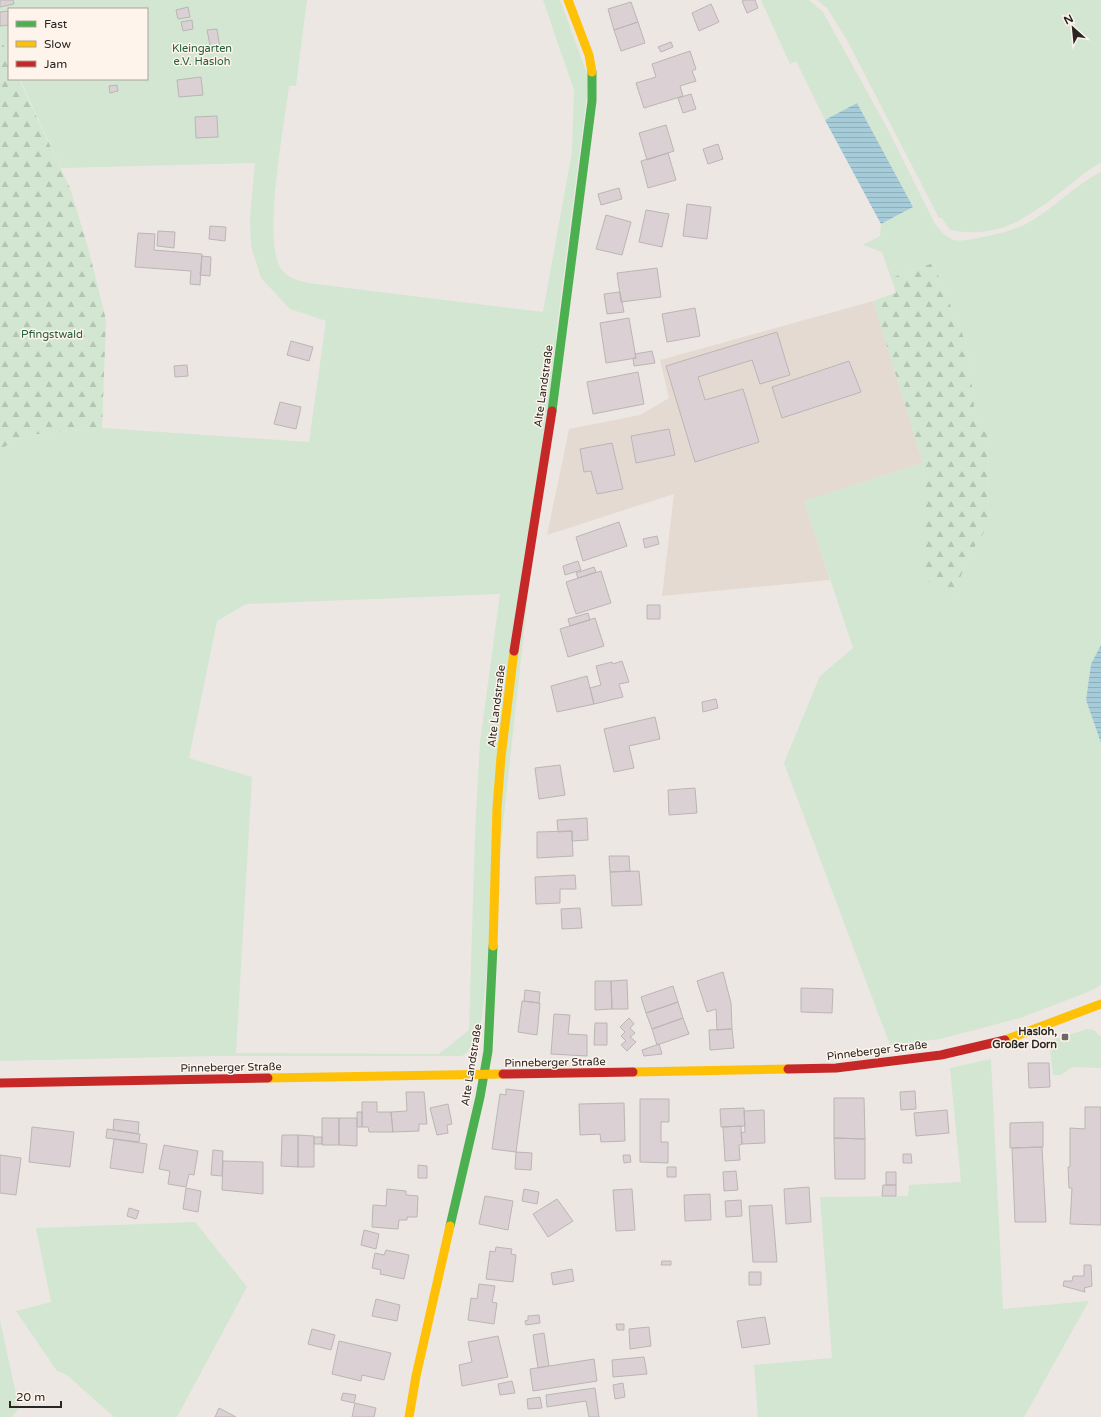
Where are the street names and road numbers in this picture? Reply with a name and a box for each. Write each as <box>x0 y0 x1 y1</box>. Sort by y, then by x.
street label: Alte Landstraße <box>531 344 556 428</box>
street label: Alte Landstraße <box>485 664 508 748</box>
street label: Alte Landstraße <box>459 1023 484 1107</box>
street label: Pinneberger Straße <box>826 1038 928 1063</box>
street label: Pinneberger Straße <box>504 1055 606 1070</box>
street label: Pinneberger Straße <box>180 1060 282 1075</box>

